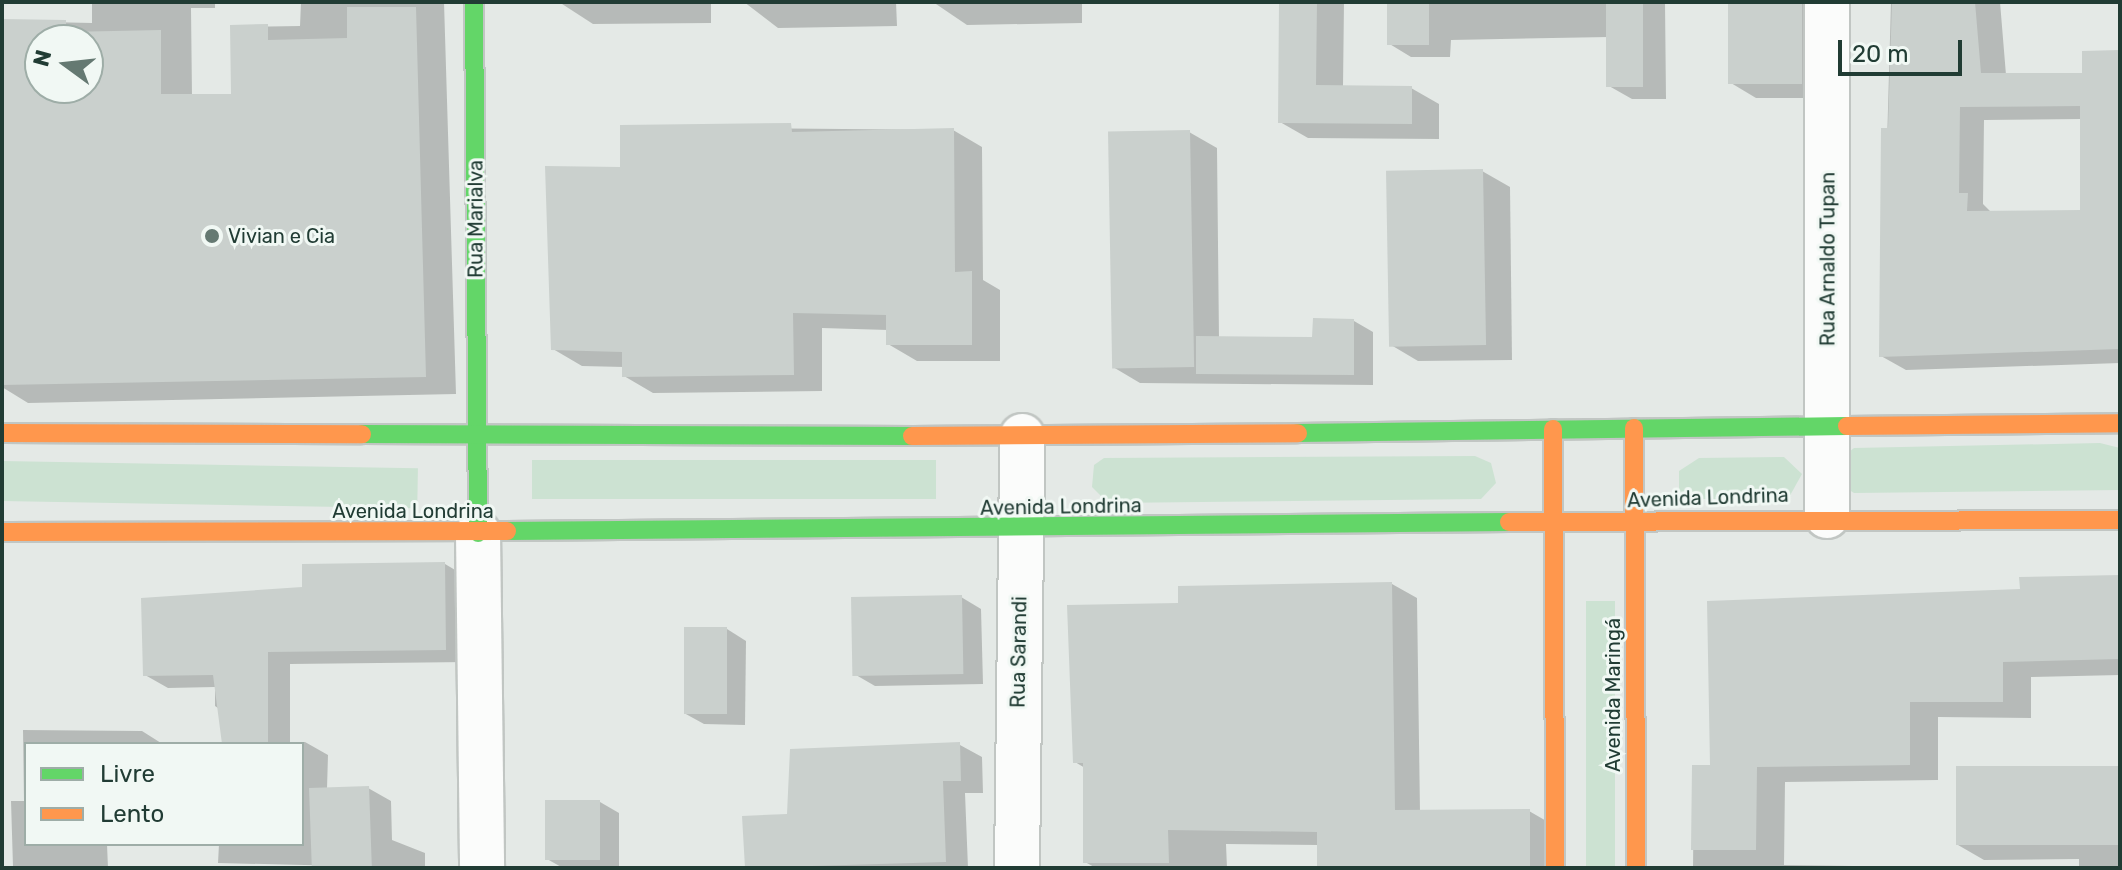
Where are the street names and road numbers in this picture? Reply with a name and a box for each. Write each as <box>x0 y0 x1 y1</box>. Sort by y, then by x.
street label: Rua Marialva <box>464 160 488 278</box>
street label: Rua Arnaldo Tupan <box>1816 171 1840 347</box>
street label: Avenida Londrina <box>1627 483 1789 513</box>
street label: Avenida Londrina <box>980 494 1142 520</box>
street label: Avenida Londrina <box>332 499 494 523</box>
street label: Rua Sarandi <box>1006 596 1032 708</box>
street label: Avenida Maringá <box>1601 618 1625 772</box>

